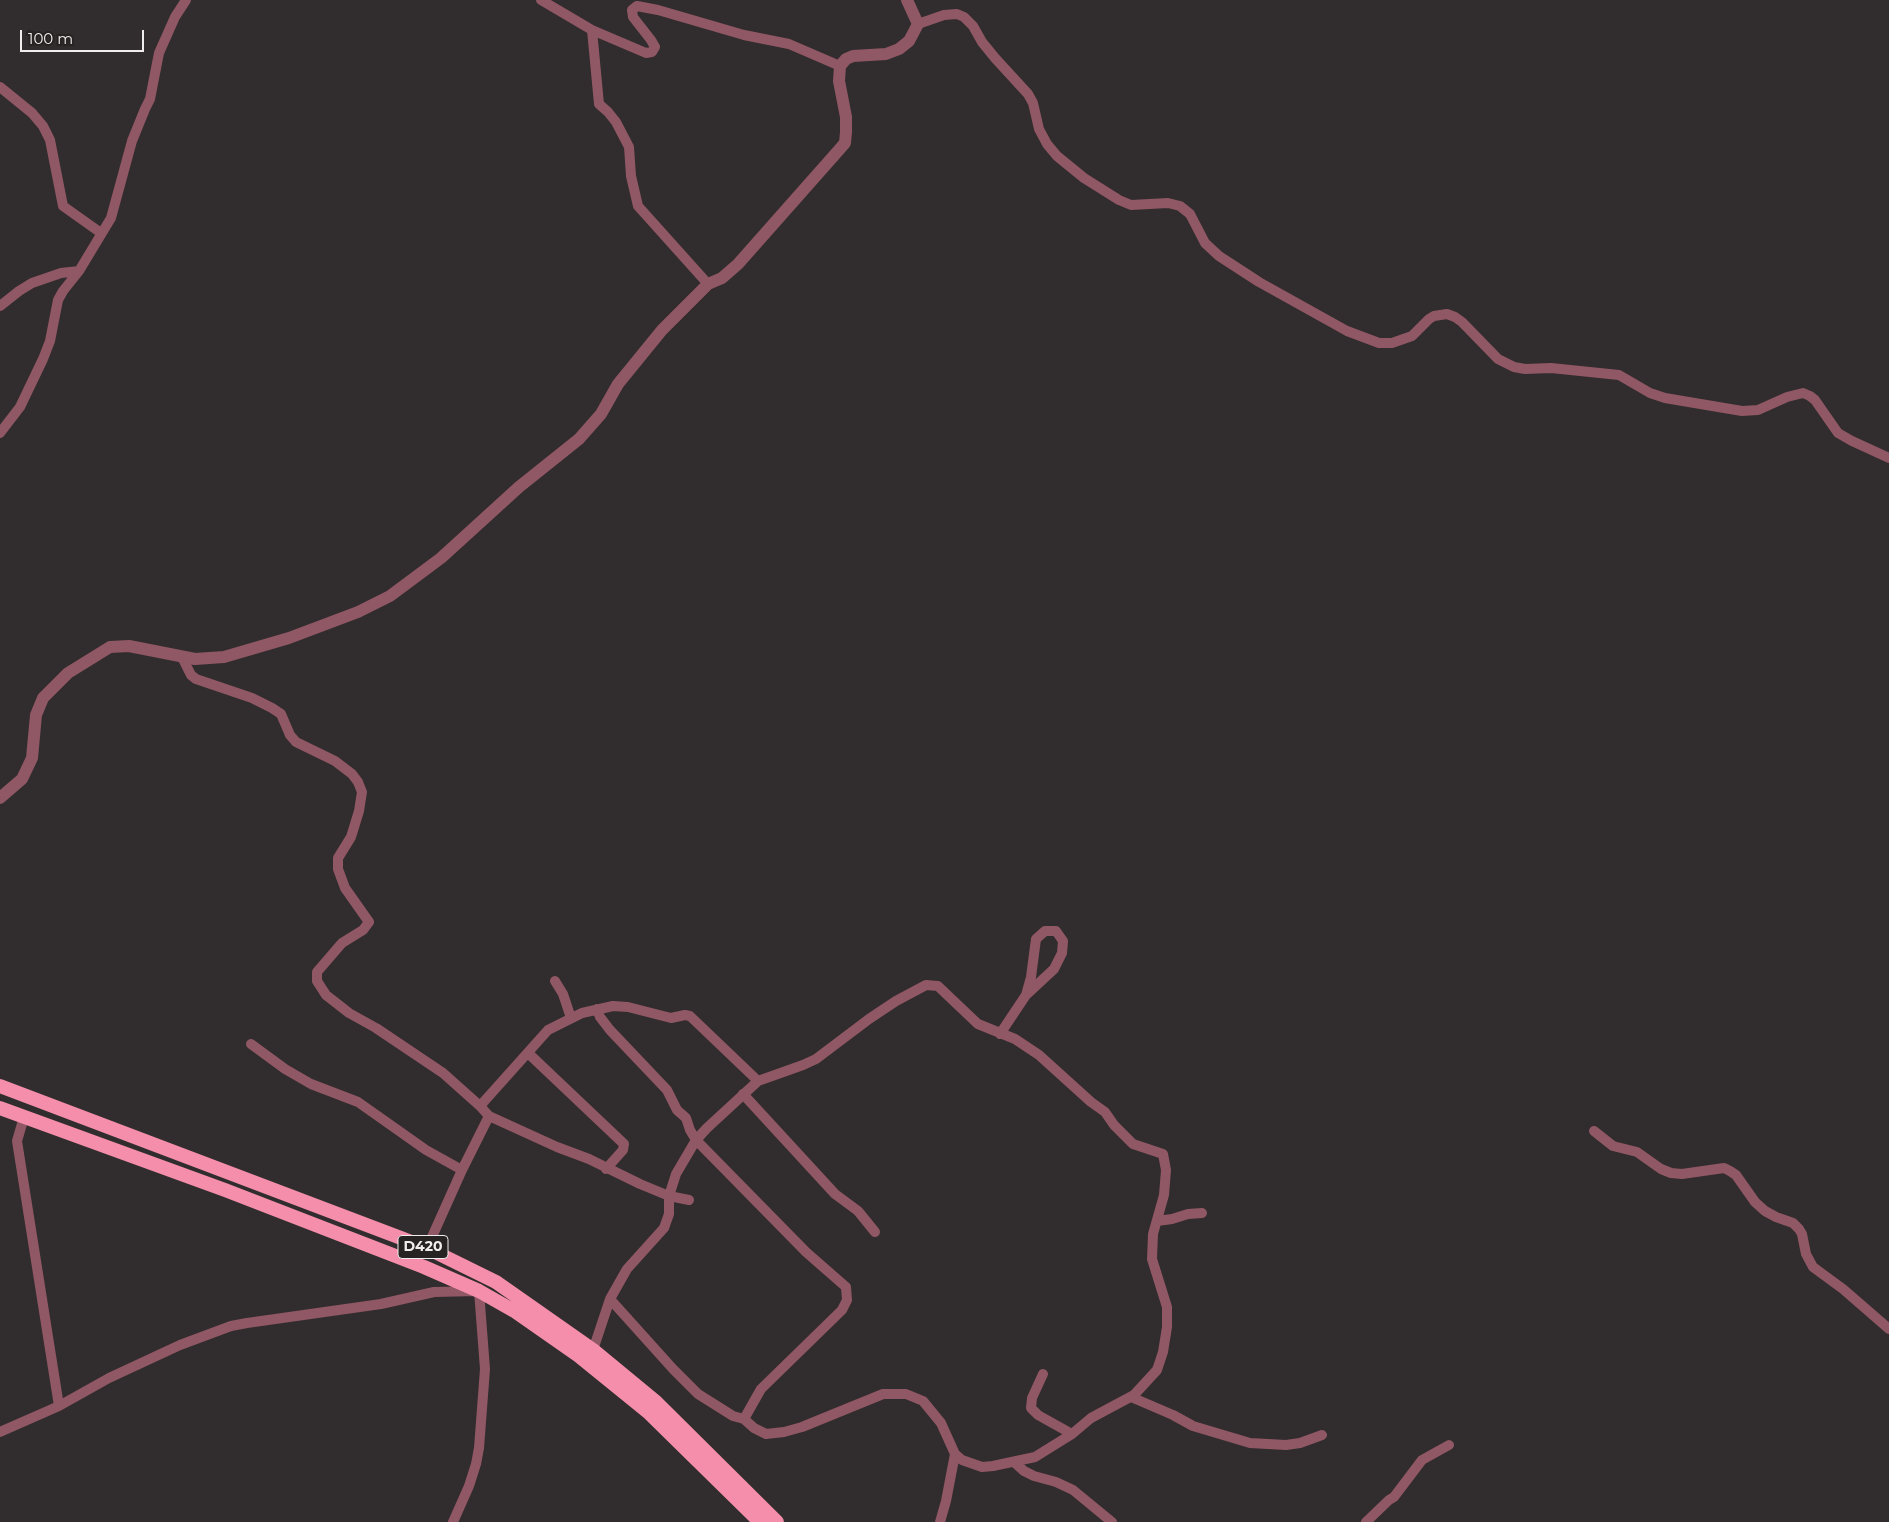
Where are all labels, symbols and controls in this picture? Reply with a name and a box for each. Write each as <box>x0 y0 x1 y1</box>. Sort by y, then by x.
scale bar <box>22 20 146 52</box>
text: 100 m <box>28 29 73 48</box>
road number: D420 <box>398 1236 448 1258</box>

